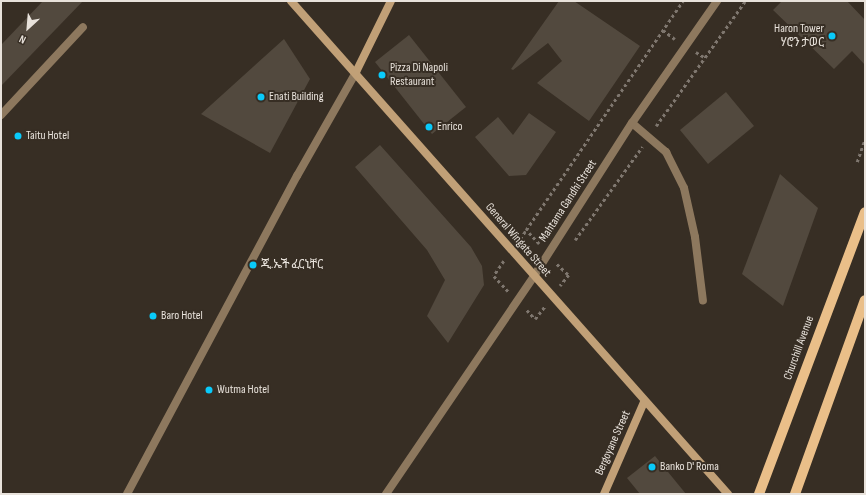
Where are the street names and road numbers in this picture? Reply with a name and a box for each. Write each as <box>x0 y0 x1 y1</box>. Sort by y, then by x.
street label: Mahtama Gandhi Street <box>536 157 600 245</box>
street label: General Wingate Street <box>482 200 554 280</box>
street label: Churchill Avenue <box>781 314 817 382</box>
street label: Bergoyane Street <box>592 408 634 478</box>

